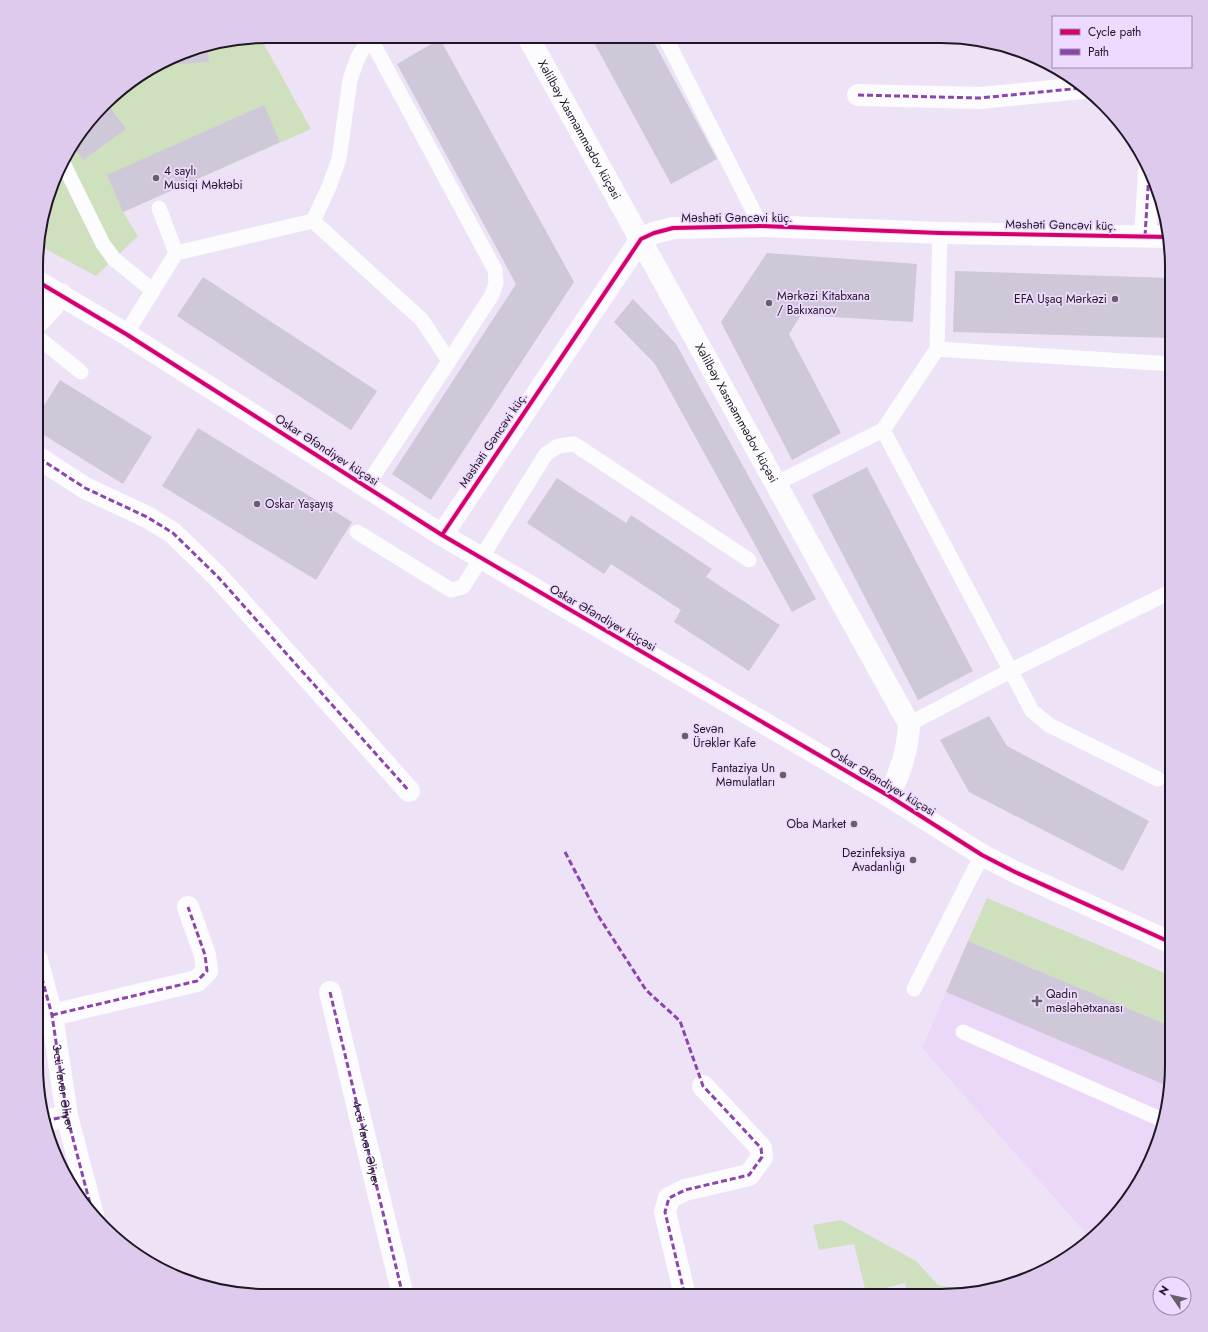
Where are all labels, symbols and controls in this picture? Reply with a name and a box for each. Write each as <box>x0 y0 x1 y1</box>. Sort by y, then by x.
legend <box>1052 16 1192 68</box>
text: Cycle path <box>1088 23 1141 41</box>
text: Path <box>1088 43 1109 61</box>
street label: Xəlilbəy Xasməmmədov küçəsi <box>533 57 625 203</box>
place label: 4 saylı Musiqi Məktəbi <box>164 162 243 194</box>
marker: 4 saylı Musiqi Məktəbi <box>151 173 161 183</box>
street label: Məshəti Gəncəvi küç. <box>681 209 793 227</box>
street label: Məshəti Gəncəvi küç. <box>1005 215 1117 235</box>
place label: Mərkəzi Kitabxana / Bakıxanov <box>777 287 870 319</box>
place label: EFA Uşaq Mərkəzi <box>1014 290 1107 308</box>
marker: EFA Uşaq Mərkəzi <box>1110 294 1120 304</box>
marker: Mərkəzi Kitabxana / Bakıxanov <box>764 298 774 308</box>
street label: Xəlilbəy Xasməmmədov küçəsi <box>691 340 783 486</box>
street label: Məshəti Gəncəvi küç. <box>454 389 532 491</box>
street label: Oskar Əfəndiyev küçəsi <box>272 410 382 490</box>
place label: Oskar Yaşayış <box>265 495 333 513</box>
marker: Oskar Yaşayış <box>252 499 262 509</box>
street label: Oskar Əfəndiyev küçəsi <box>546 580 660 656</box>
place label: Sevən Ürəklər Kafe <box>693 720 756 752</box>
marker: Sevən Ürəklər Kafe <box>680 731 690 741</box>
street label: Oskar Əfəndiyev küçəsi <box>827 743 939 821</box>
place label: Fantaziya Un Məmulatları <box>712 759 775 791</box>
marker: Fantaziya Un Məmulatları <box>778 770 788 780</box>
place label: Oba Market <box>787 815 846 833</box>
marker: Oba Market <box>849 819 859 829</box>
place label: Dezinfeksiya Avadanlığı <box>842 844 905 876</box>
marker: Dezinfeksiya Avadanlığı <box>908 855 918 865</box>
place label: Qadın məsləhətxanası <box>1046 985 1123 1017</box>
marker: Qadın məsləhətxanası <box>1031 995 1043 1007</box>
street label: 3-cü Yavər Əliyev <box>47 1043 80 1133</box>
street label: 4-cü Yavər Əliyev <box>347 1099 386 1189</box>
north arrow <box>1152 1276 1192 1316</box>
text: N <box>1155 1282 1173 1299</box>

